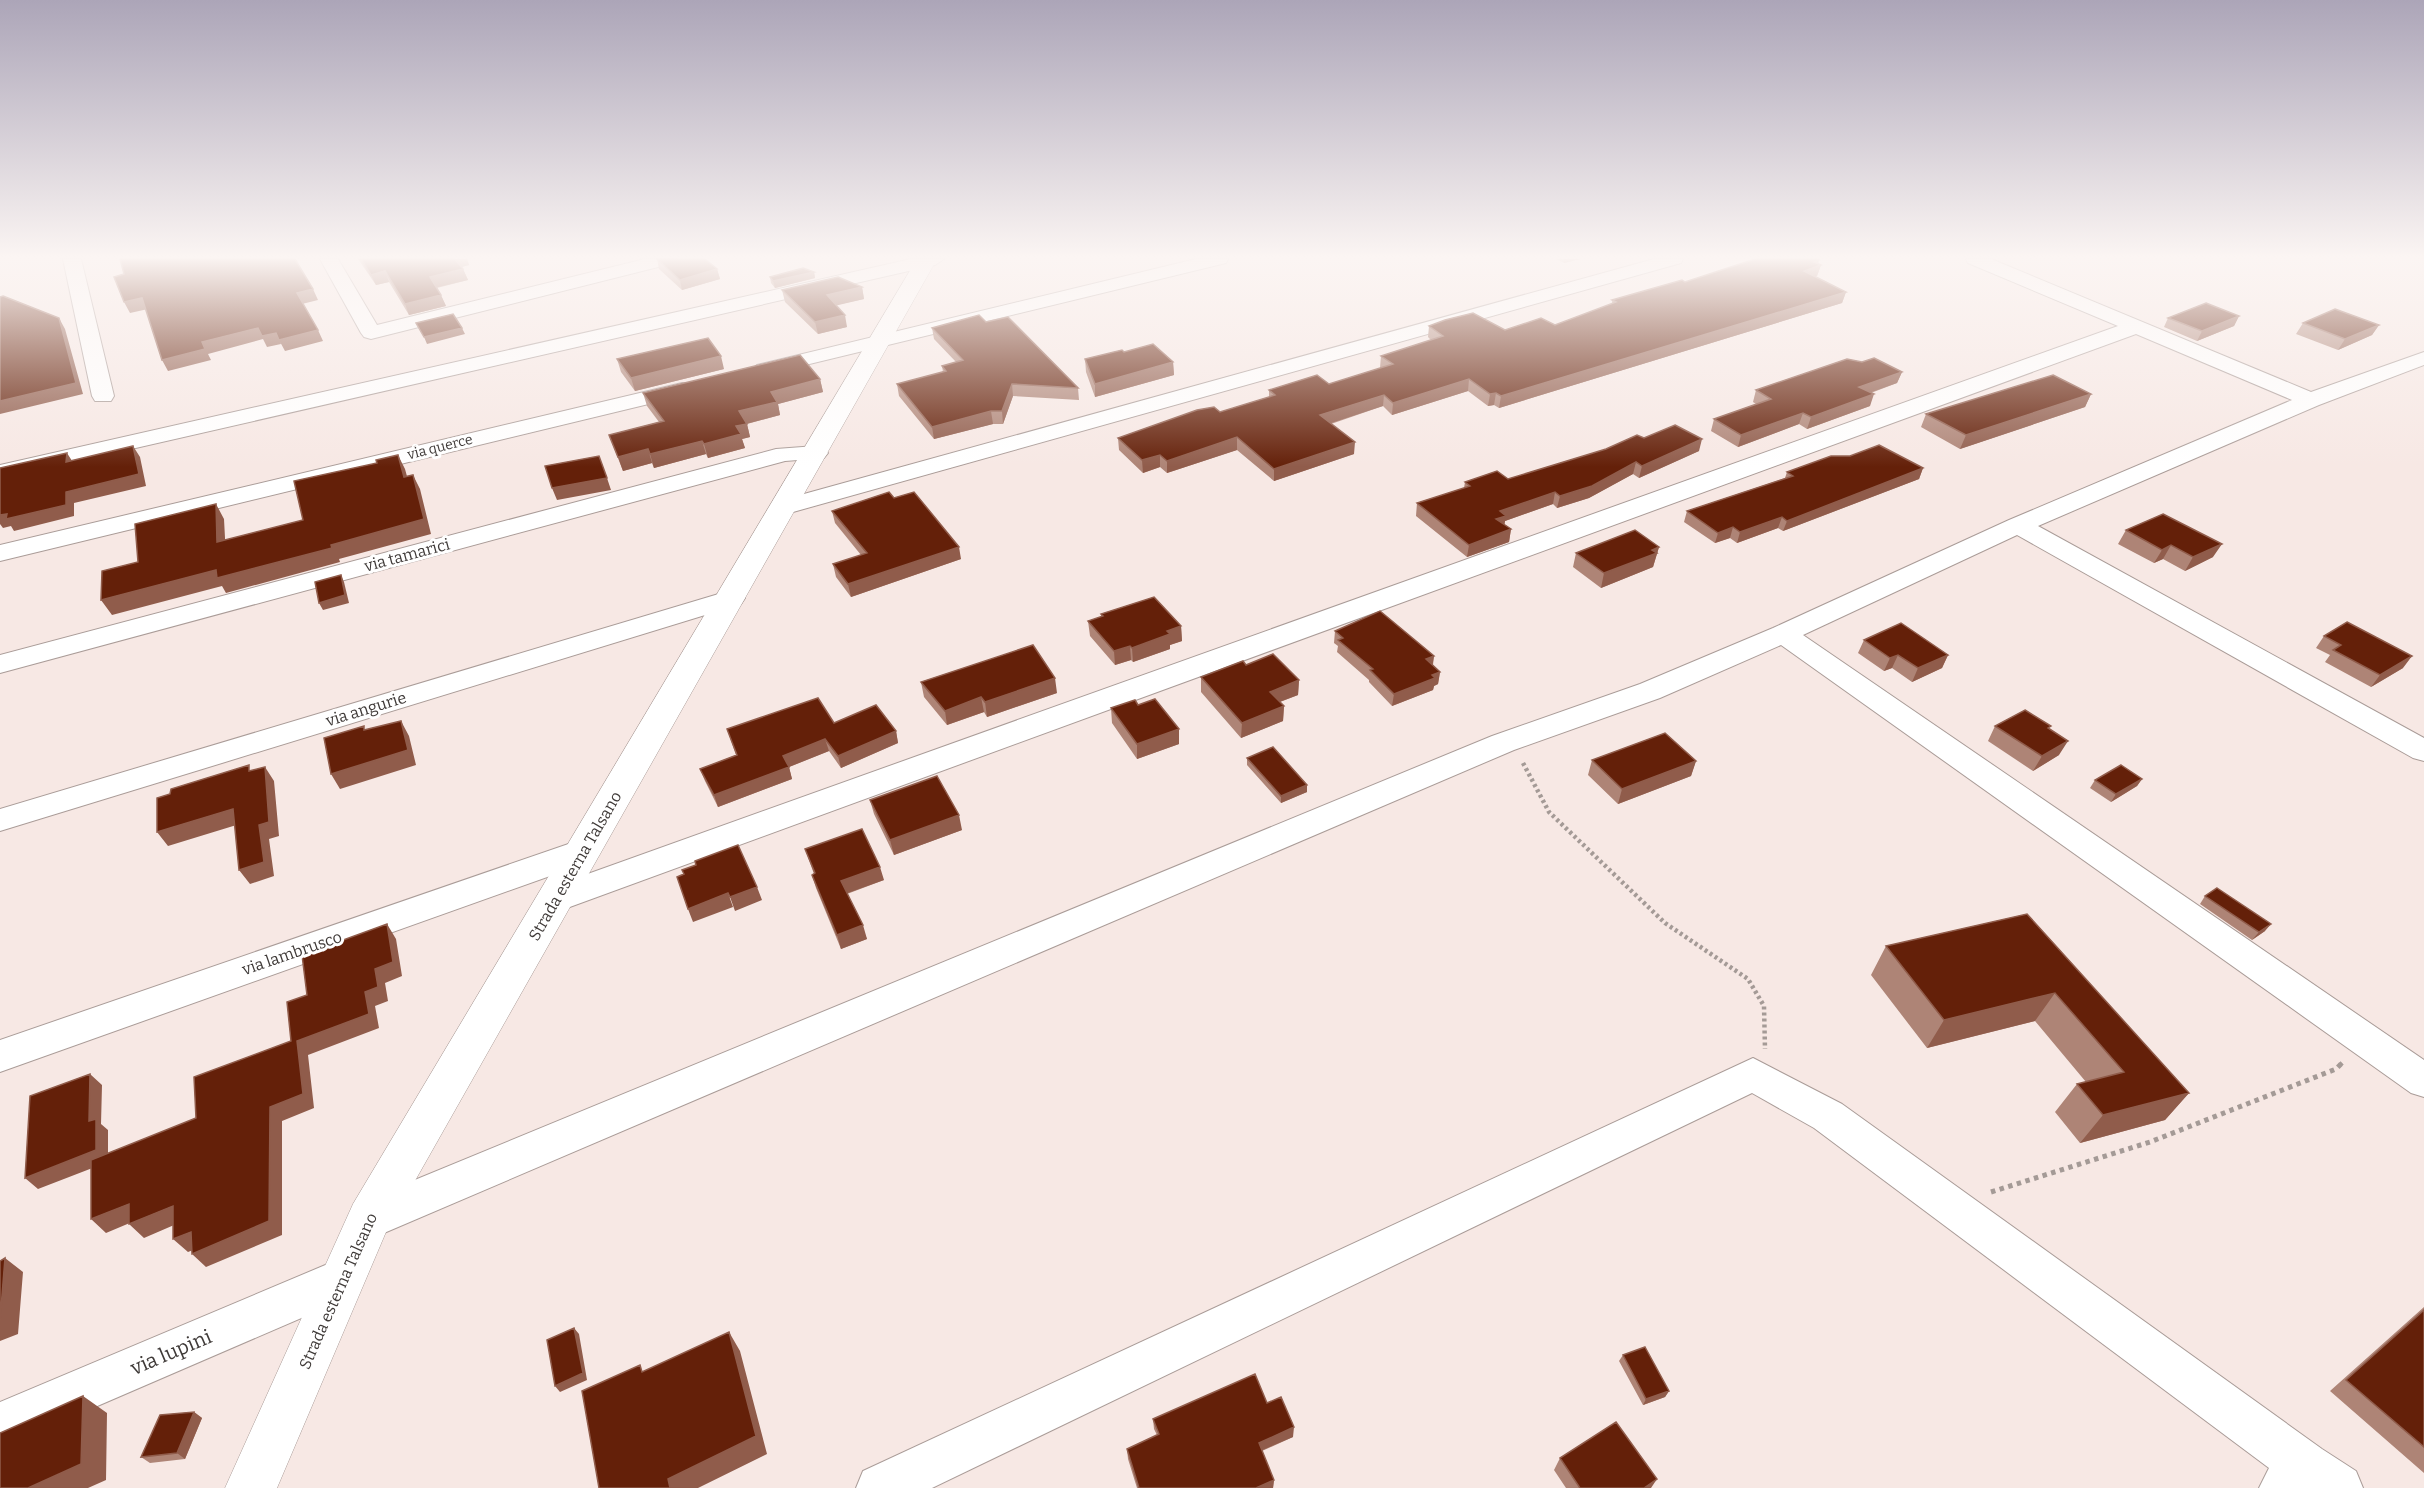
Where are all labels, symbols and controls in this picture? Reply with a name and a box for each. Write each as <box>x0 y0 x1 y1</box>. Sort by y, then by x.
street label: via querce <box>405 431 474 464</box>
street label: via tamarici <box>361 534 452 576</box>
street label: via angurie <box>323 688 408 731</box>
street label: Strada esterna Talsano <box>525 788 625 944</box>
street label: via lambrusco <box>239 927 344 979</box>
street label: Strada esterna Talsano <box>295 1210 381 1372</box>
street label: via lupini <box>126 1324 215 1380</box>

